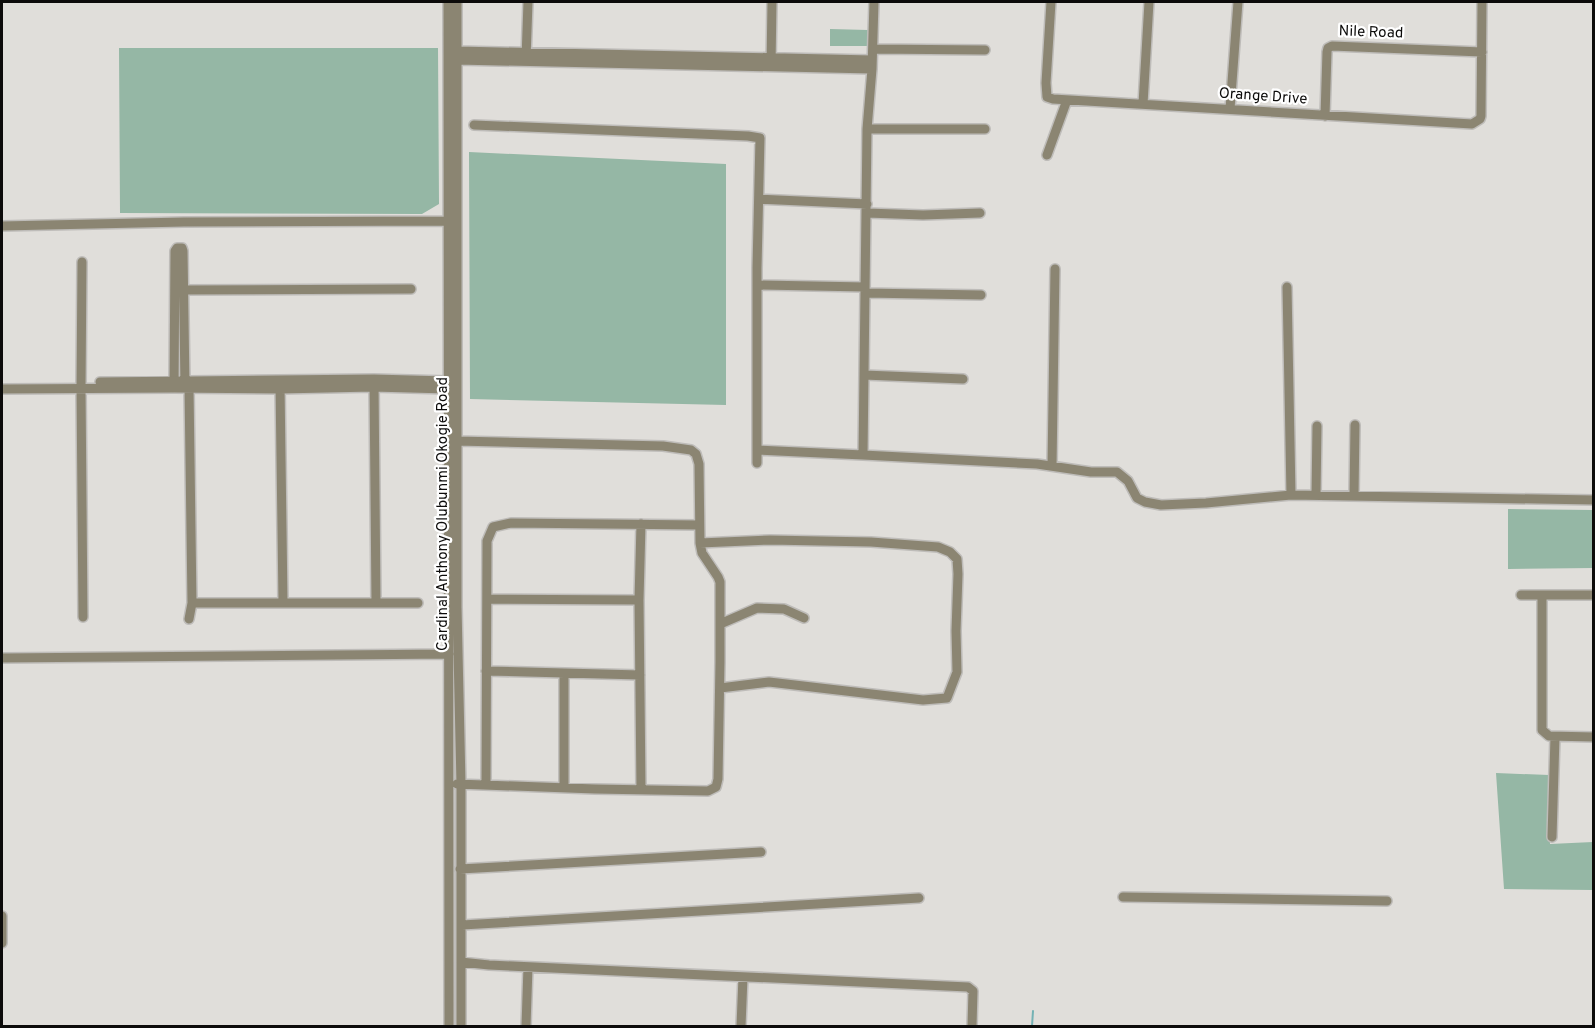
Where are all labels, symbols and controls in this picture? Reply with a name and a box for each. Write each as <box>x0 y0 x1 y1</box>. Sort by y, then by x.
street label: Nile Road <box>1338 22 1404 44</box>
street label: Orange Drive <box>1218 84 1308 110</box>
street label: Cardinal Anthony Olubunmi Okogie Road <box>434 377 453 651</box>

